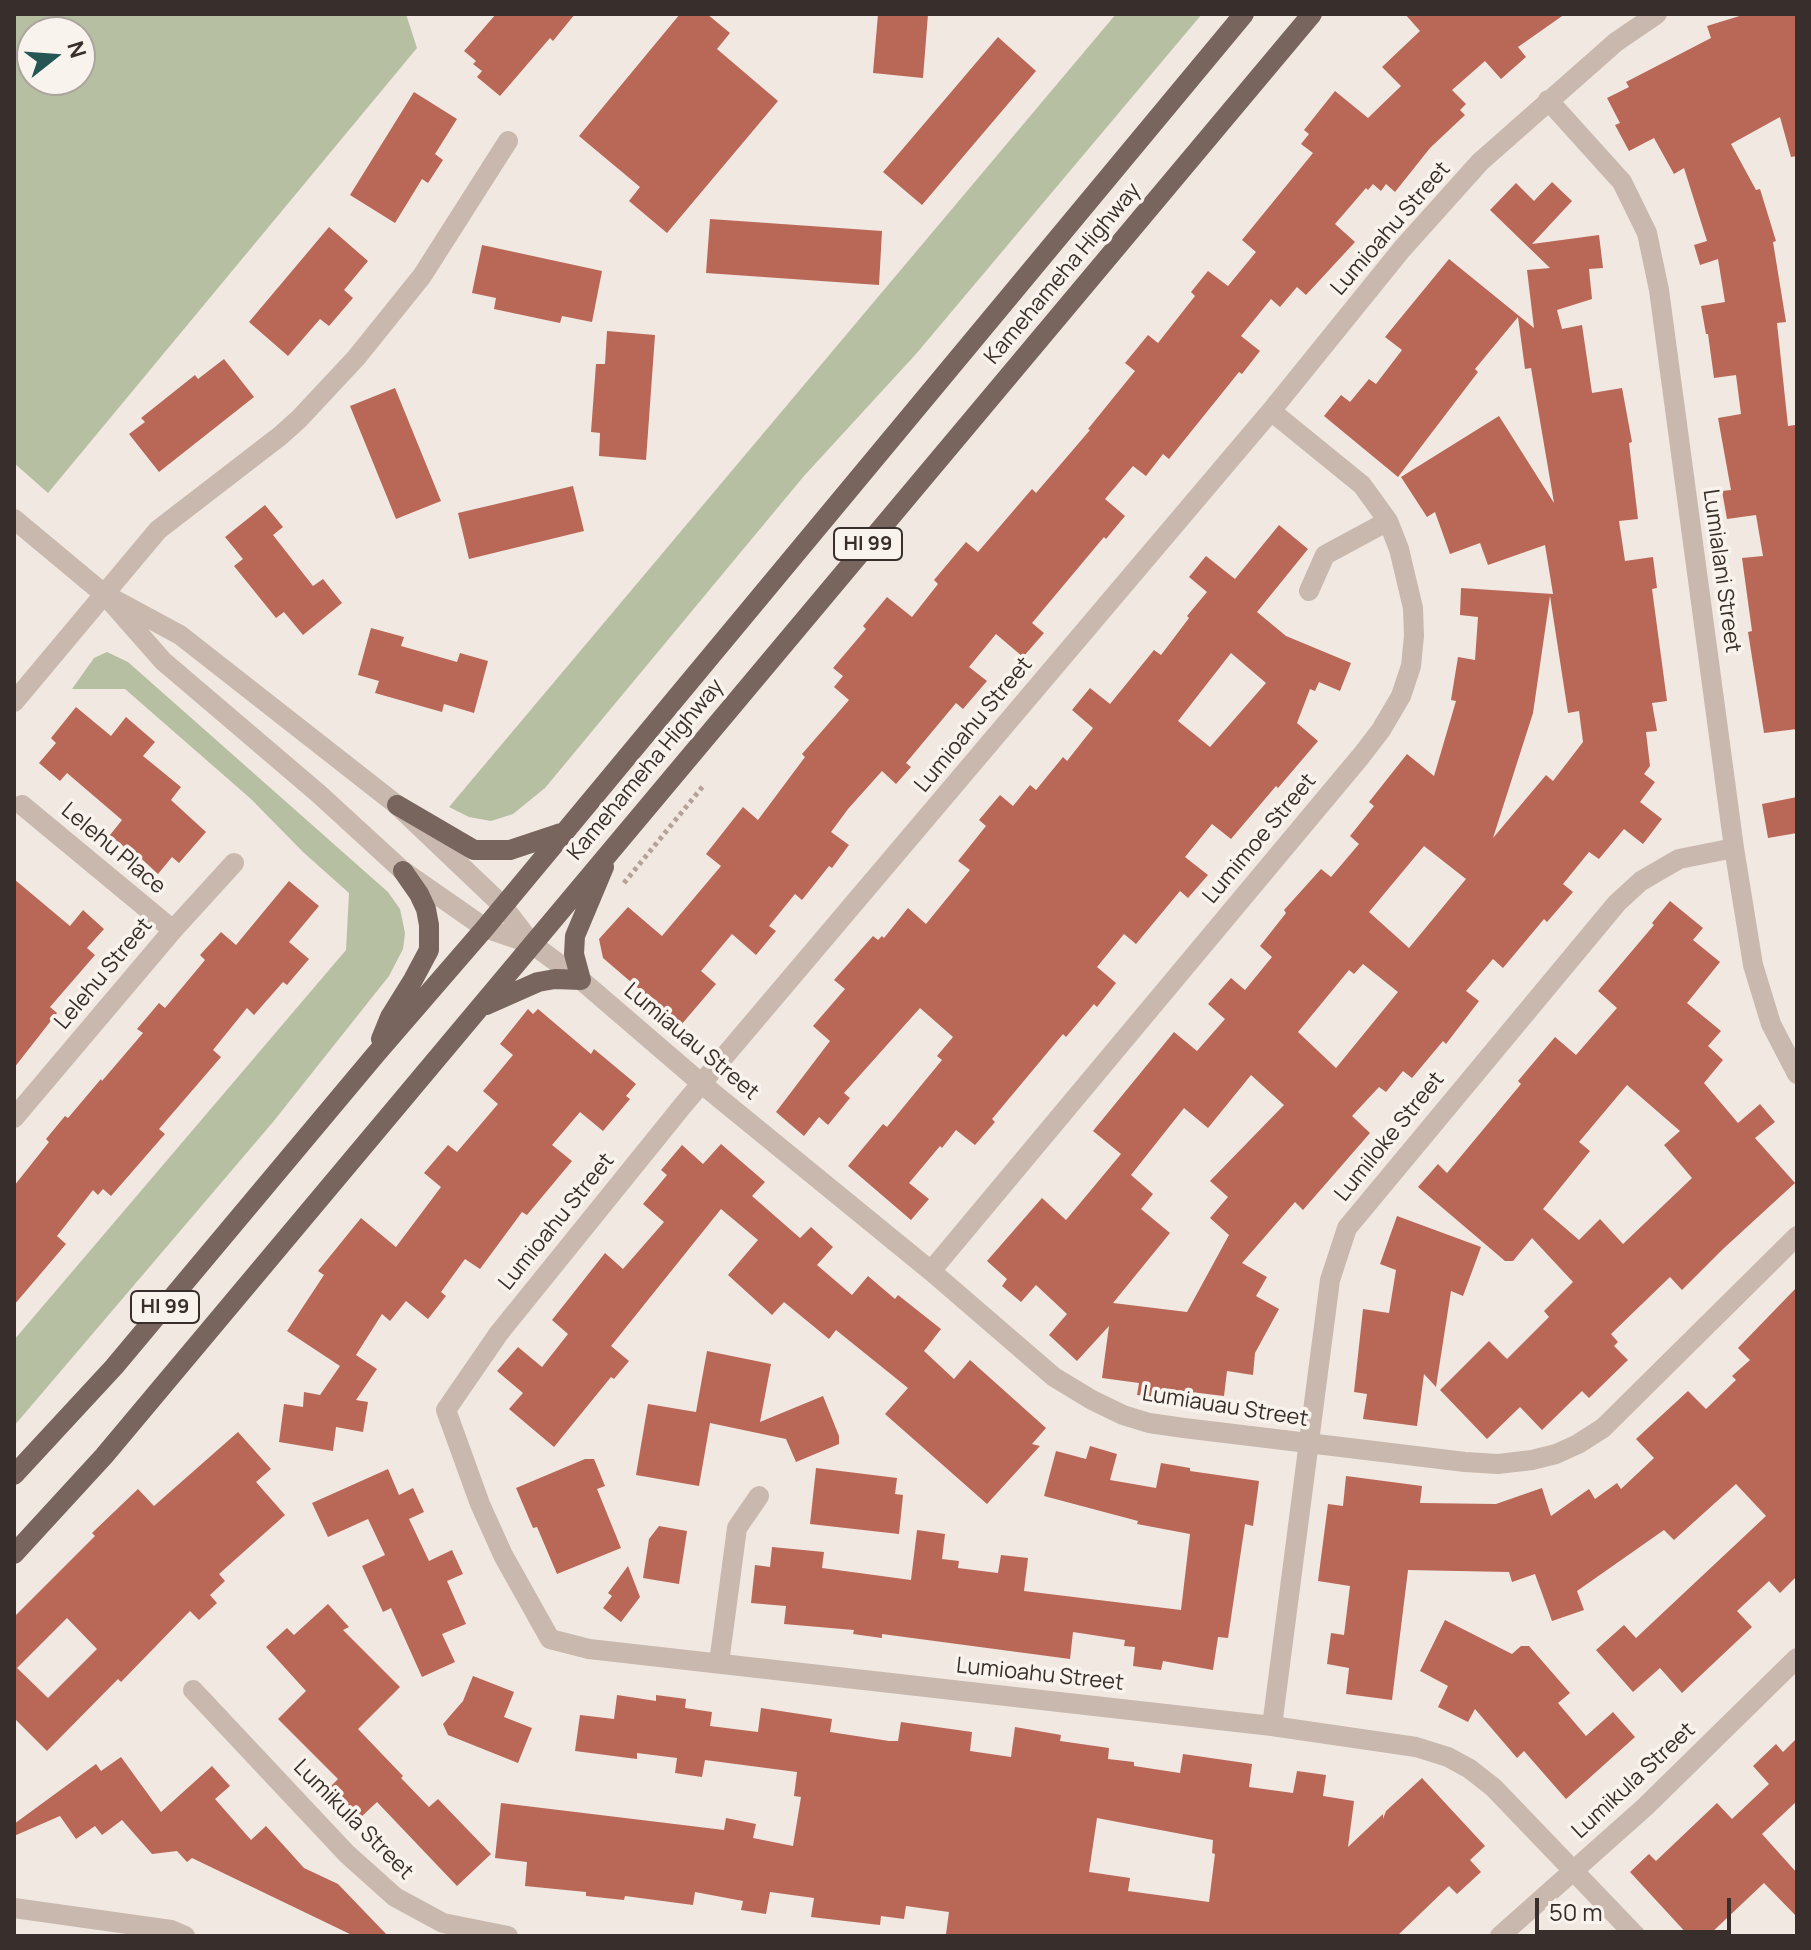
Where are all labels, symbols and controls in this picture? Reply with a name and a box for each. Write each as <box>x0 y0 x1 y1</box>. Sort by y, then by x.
north arrow <box>16 16 96 96</box>
text: N <box>60 38 94 61</box>
street label: Lumioahu Street <box>1326 157 1456 301</box>
street label: Kamehameha Highway <box>979 178 1147 370</box>
street label: Lumialani Street <box>1696 488 1746 654</box>
road number: HI 99 <box>834 528 902 560</box>
street label: Lumioahu Street <box>910 652 1038 798</box>
street label: Kamehameha Highway <box>562 674 730 866</box>
street label: Lumimoe Street <box>1198 769 1322 909</box>
street label: Lelehu Place <box>55 798 171 900</box>
street label: Lelehu Street <box>50 913 158 1035</box>
street label: Lumiauau Street <box>618 978 764 1106</box>
street label: Lumiloke Street <box>1330 1067 1450 1207</box>
street label: Lumioahu Street <box>494 1148 620 1296</box>
road number: HI 99 <box>131 1291 199 1323</box>
street label: Lumiauau Street <box>1140 1381 1310 1433</box>
street label: Lumioahu Street <box>955 1653 1125 1697</box>
street label: Lumikula Street <box>1567 1717 1701 1845</box>
street label: Lumikula Street <box>288 1755 418 1885</box>
scale bar <box>1539 1882 1735 1932</box>
text: 50 m <box>1549 1895 1603 1928</box>

